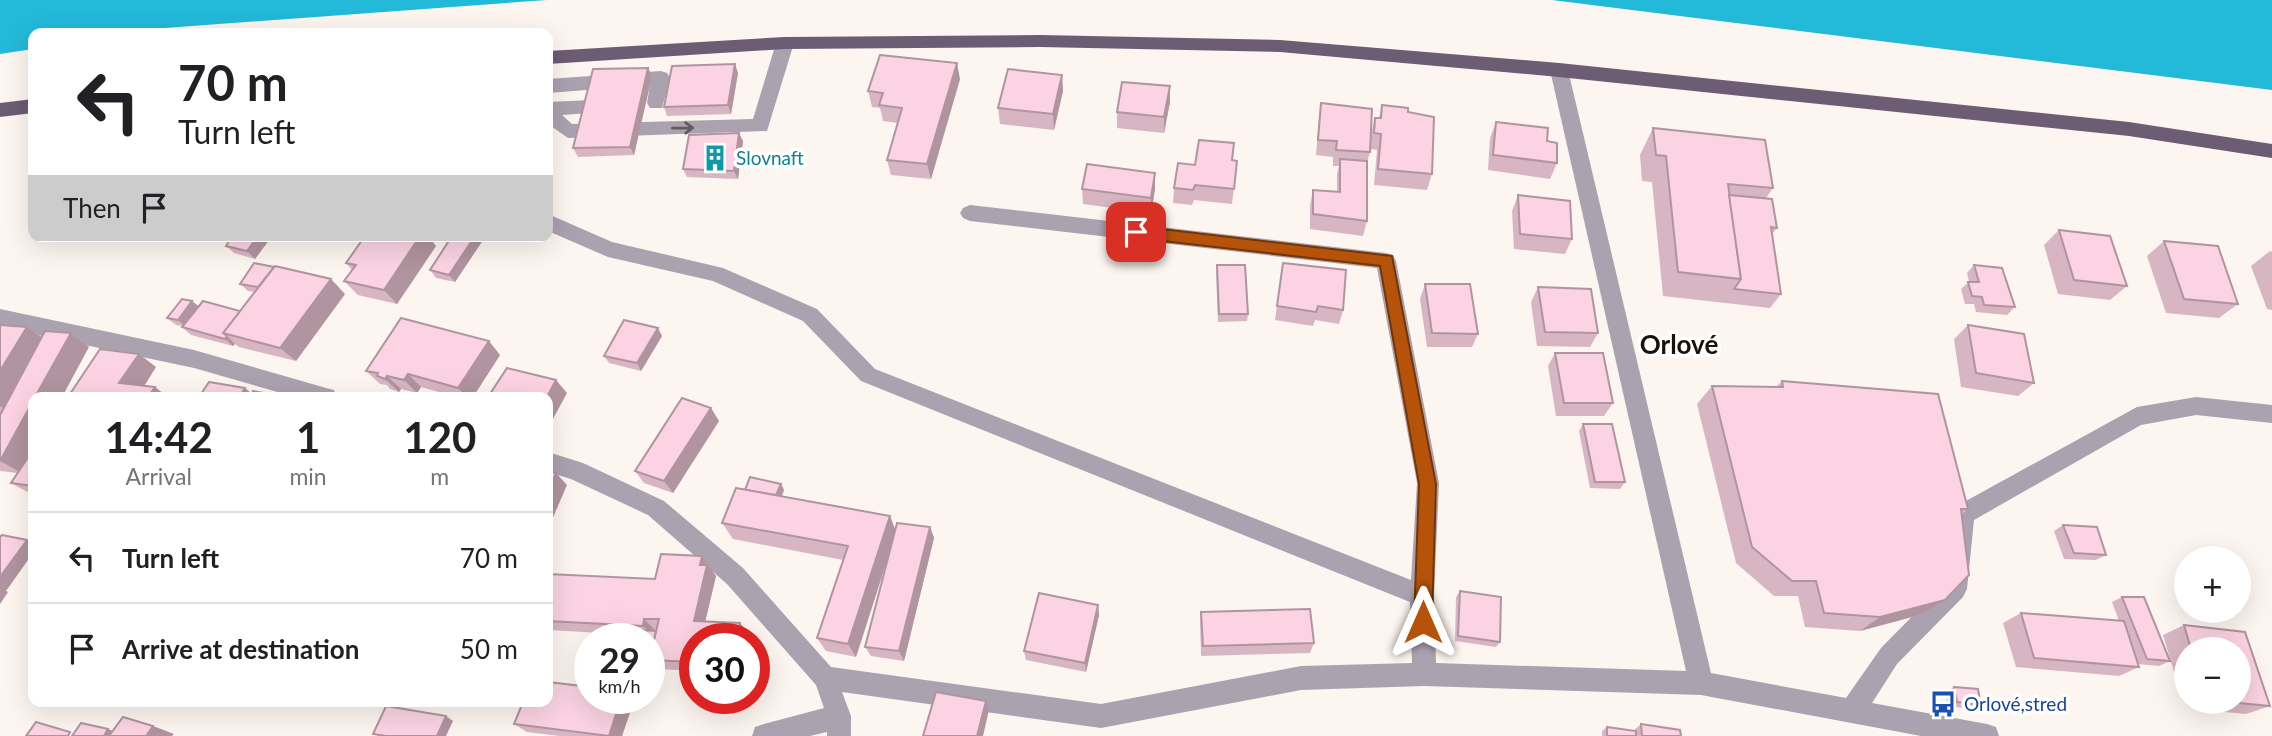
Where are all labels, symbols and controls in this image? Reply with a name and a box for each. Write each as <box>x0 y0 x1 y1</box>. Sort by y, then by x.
text: 70 m <box>178 53 288 111</box>
icon: left <box>63 56 154 147</box>
text: Turn left <box>178 112 295 151</box>
one-way arrow <box>672 121 695 135</box>
building icon: Slovnaft <box>700 143 730 173</box>
place label: Slovnaft <box>736 146 804 169</box>
icon: arrive <box>135 189 173 227</box>
text: Then <box>63 192 121 224</box>
pin <box>1106 202 1166 262</box>
icon: arrive <box>1117 213 1155 251</box>
district label: Orlové <box>1640 328 1718 360</box>
text: 14:42 <box>105 412 213 462</box>
text: 1 <box>296 412 320 462</box>
text: 120 <box>403 412 476 462</box>
text: Arrival <box>126 462 192 490</box>
text: min <box>289 462 327 490</box>
text: m <box>430 462 449 490</box>
icon: left <box>63 539 101 577</box>
text: Turn left <box>122 542 219 574</box>
text: 70 m <box>460 542 518 574</box>
map controls <box>2174 546 2251 714</box>
button: + <box>2174 546 2251 623</box>
position arrow <box>1386 585 1460 659</box>
speed limit sign: 30 <box>679 623 770 714</box>
icon: arrive <box>63 630 101 668</box>
text: Arrive at destination <box>122 633 359 665</box>
text: 50 m <box>460 633 518 665</box>
button: − <box>2174 637 2251 714</box>
text: 29 <box>599 638 640 680</box>
text: km/h <box>598 675 641 697</box>
bus stop icon: Orlové,stred <box>1928 689 1958 719</box>
place label: Orlové,stred <box>1964 692 2067 715</box>

